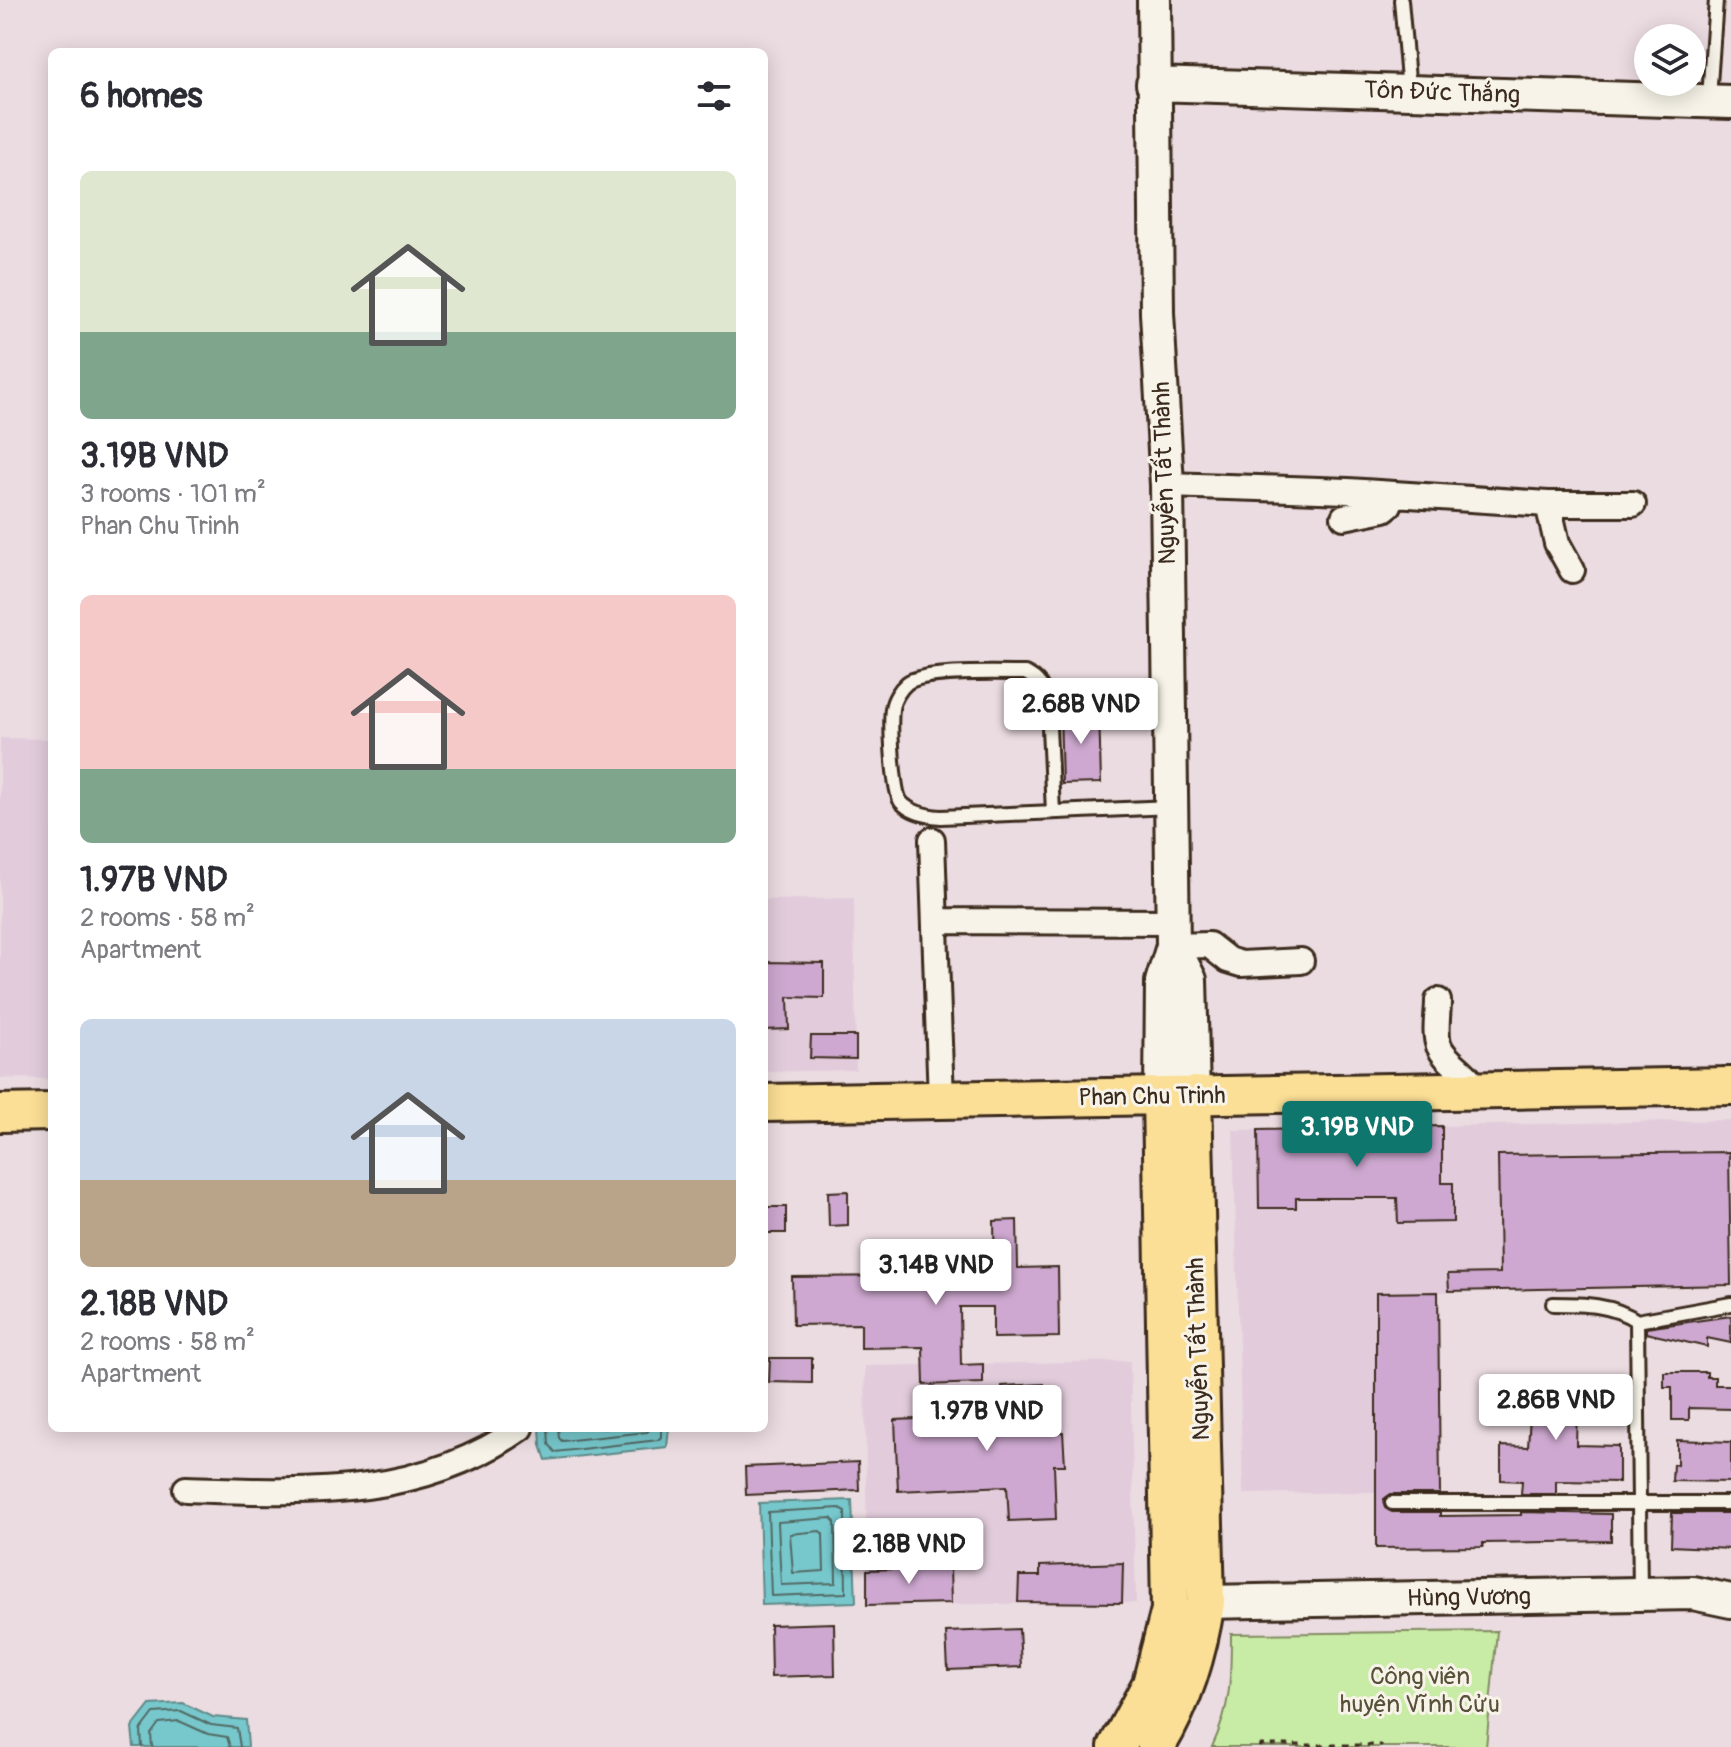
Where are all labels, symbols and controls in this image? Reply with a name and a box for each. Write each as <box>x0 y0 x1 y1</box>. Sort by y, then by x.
map controls <box>1634 24 1706 96</box>
button: layers <box>1634 24 1706 96</box>
icon: filters <box>692 74 736 118</box>
text: 6 homes <box>80 75 203 118</box>
street label: Tôn Đức Thắng <box>1363 75 1521 110</box>
icon: home <box>336 223 480 367</box>
street label: Nguyễn Tất Thành <box>1147 381 1182 565</box>
text: 3.19B VND <box>80 435 229 478</box>
text: 3 rooms · 101 m² <box>80 478 266 510</box>
text: Phan Chu Trinh <box>80 510 239 542</box>
icon: home <box>336 647 480 791</box>
pin: 2.68B VND <box>989 678 1173 746</box>
text: 2.68B VND <box>1022 688 1140 720</box>
text: 1.97B VND <box>80 859 228 902</box>
text: 2 rooms · 58 m² <box>80 902 255 934</box>
text: Apartment <box>80 934 201 966</box>
icon: home <box>336 1071 480 1215</box>
street label: Phan Chu Trinh <box>1078 1081 1226 1112</box>
pin: 3.19B VND <box>1265 1101 1449 1169</box>
text: 3.19B VND <box>1300 1111 1414 1143</box>
pin: 3.14B VND <box>844 1239 1028 1307</box>
text: 3.14B VND <box>878 1249 994 1281</box>
street label: Nguyễn Tất Thành <box>1181 1257 1216 1441</box>
text: 2.18B VND <box>80 1283 228 1326</box>
text: 2 rooms · 58 m² <box>80 1326 255 1358</box>
text: Apartment <box>80 1358 201 1390</box>
pin: 2.86B VND <box>1464 1374 1648 1442</box>
text: 2.86B VND <box>1497 1384 1615 1416</box>
pin: 1.97B VND <box>895 1385 1079 1453</box>
text: 1.97B VND <box>931 1395 1043 1427</box>
pin: 2.18B VND <box>817 1518 1001 1586</box>
text: 2.18B VND <box>852 1528 966 1560</box>
street label: Hùng Vương <box>1407 1582 1531 1613</box>
park label: Công viên huyện Vĩnh Cửu <box>1340 1662 1500 1719</box>

